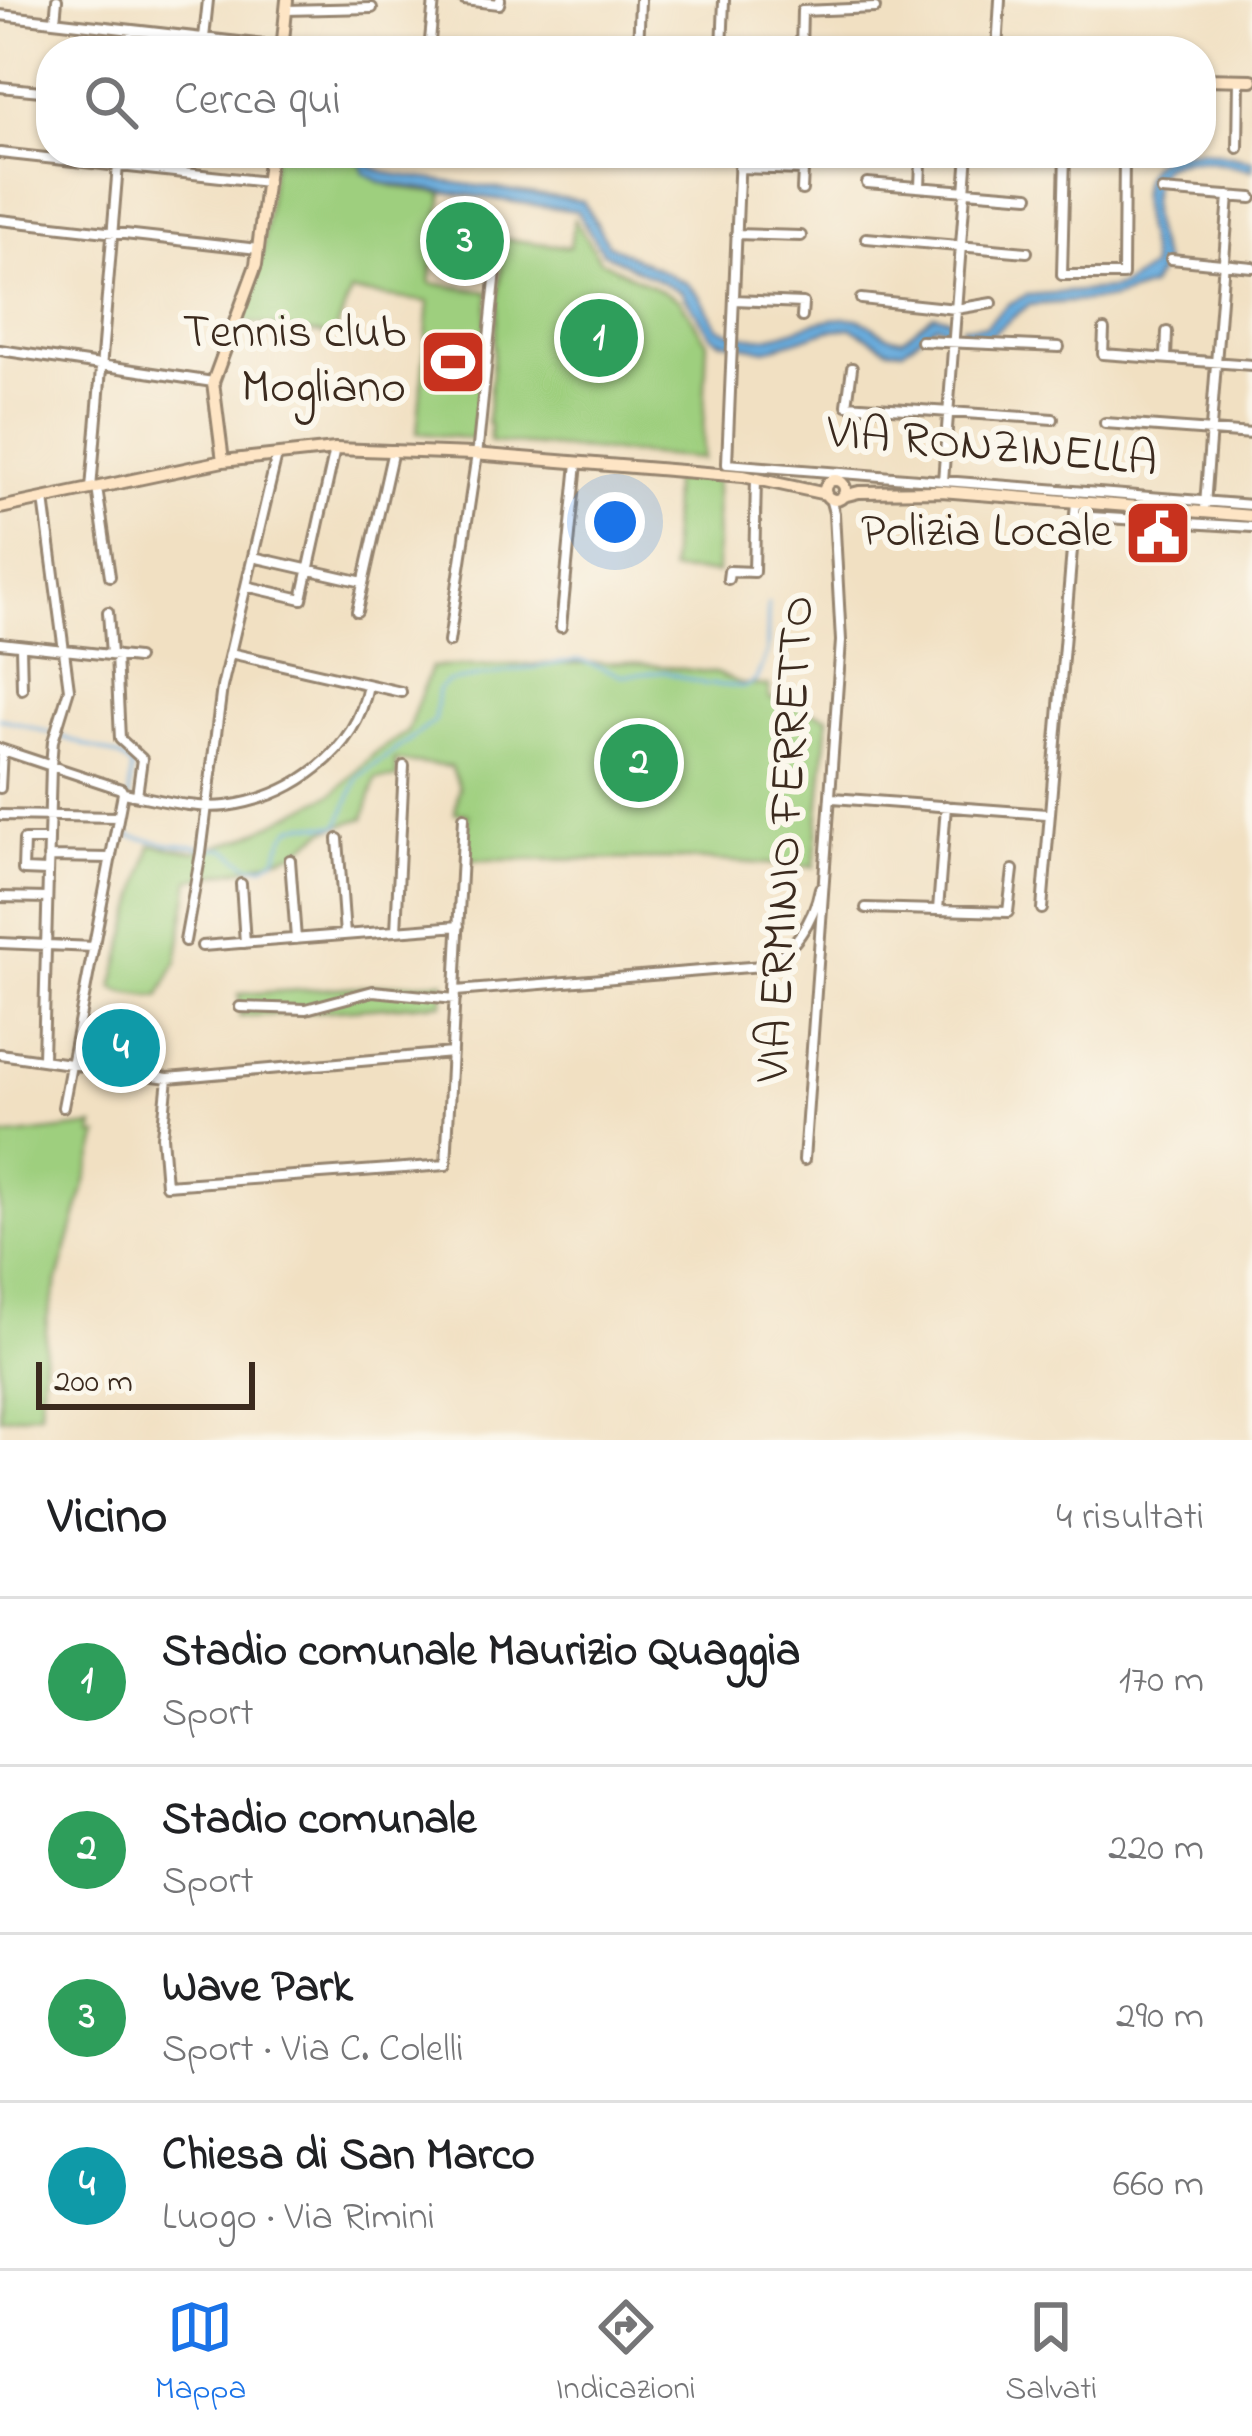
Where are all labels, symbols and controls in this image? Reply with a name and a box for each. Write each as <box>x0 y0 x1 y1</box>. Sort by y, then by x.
search box <box>36 36 1216 168</box>
icon: search <box>78 69 144 135</box>
text: Cerca qui <box>174 69 341 135</box>
pin: 3 <box>426 196 504 286</box>
pin: 1 <box>560 293 638 383</box>
place label: Tennis club Mogliano <box>183 299 406 425</box>
sports icon: Tennis club Mogliano <box>418 327 488 397</box>
street label: VIA RONZINELLA <box>823 399 1160 497</box>
your location <box>585 492 645 552</box>
place label: Polizia Locale <box>861 498 1112 568</box>
public building icon: Polizia Locale <box>1123 498 1193 568</box>
street label: VIA ERMINIO FERRETTO <box>739 594 835 1085</box>
pin: 2 <box>600 718 678 808</box>
pin: 4 <box>82 1003 160 1093</box>
scale bar <box>36 1356 255 1409</box>
text: 200 m <box>54 1359 133 1407</box>
text: Vicino <box>48 1481 167 1556</box>
text: 4 risultati <box>1056 1490 1204 1547</box>
text: Stadio comunale Maurizio Quaggia <box>162 1620 800 1686</box>
text: 1 <box>81 1653 93 1710</box>
text: 170 m <box>1119 1653 1204 1710</box>
text: Sport <box>162 1686 254 1743</box>
text: Stadio comunale <box>162 1788 476 1854</box>
text: 2 <box>77 1821 97 1878</box>
text: 220 m <box>1108 1821 1204 1878</box>
text: Sport <box>162 1854 254 1911</box>
text: Wave Park <box>162 1956 353 2022</box>
text: 3 <box>79 1989 95 2046</box>
text: 290 m <box>1116 1989 1204 2046</box>
text: Sport · Via C. Colelli <box>162 2022 463 2079</box>
text: Chiesa di San Marco <box>162 2124 535 2190</box>
text: 4 <box>79 2157 95 2214</box>
text: 660 m <box>1113 2157 1204 2214</box>
text: Luogo · Via Rimini <box>162 2190 435 2247</box>
tab: Mappa <box>155 2294 246 2414</box>
tab: Indicazioni <box>556 2294 696 2414</box>
tab: Salvati <box>1005 2294 1097 2414</box>

